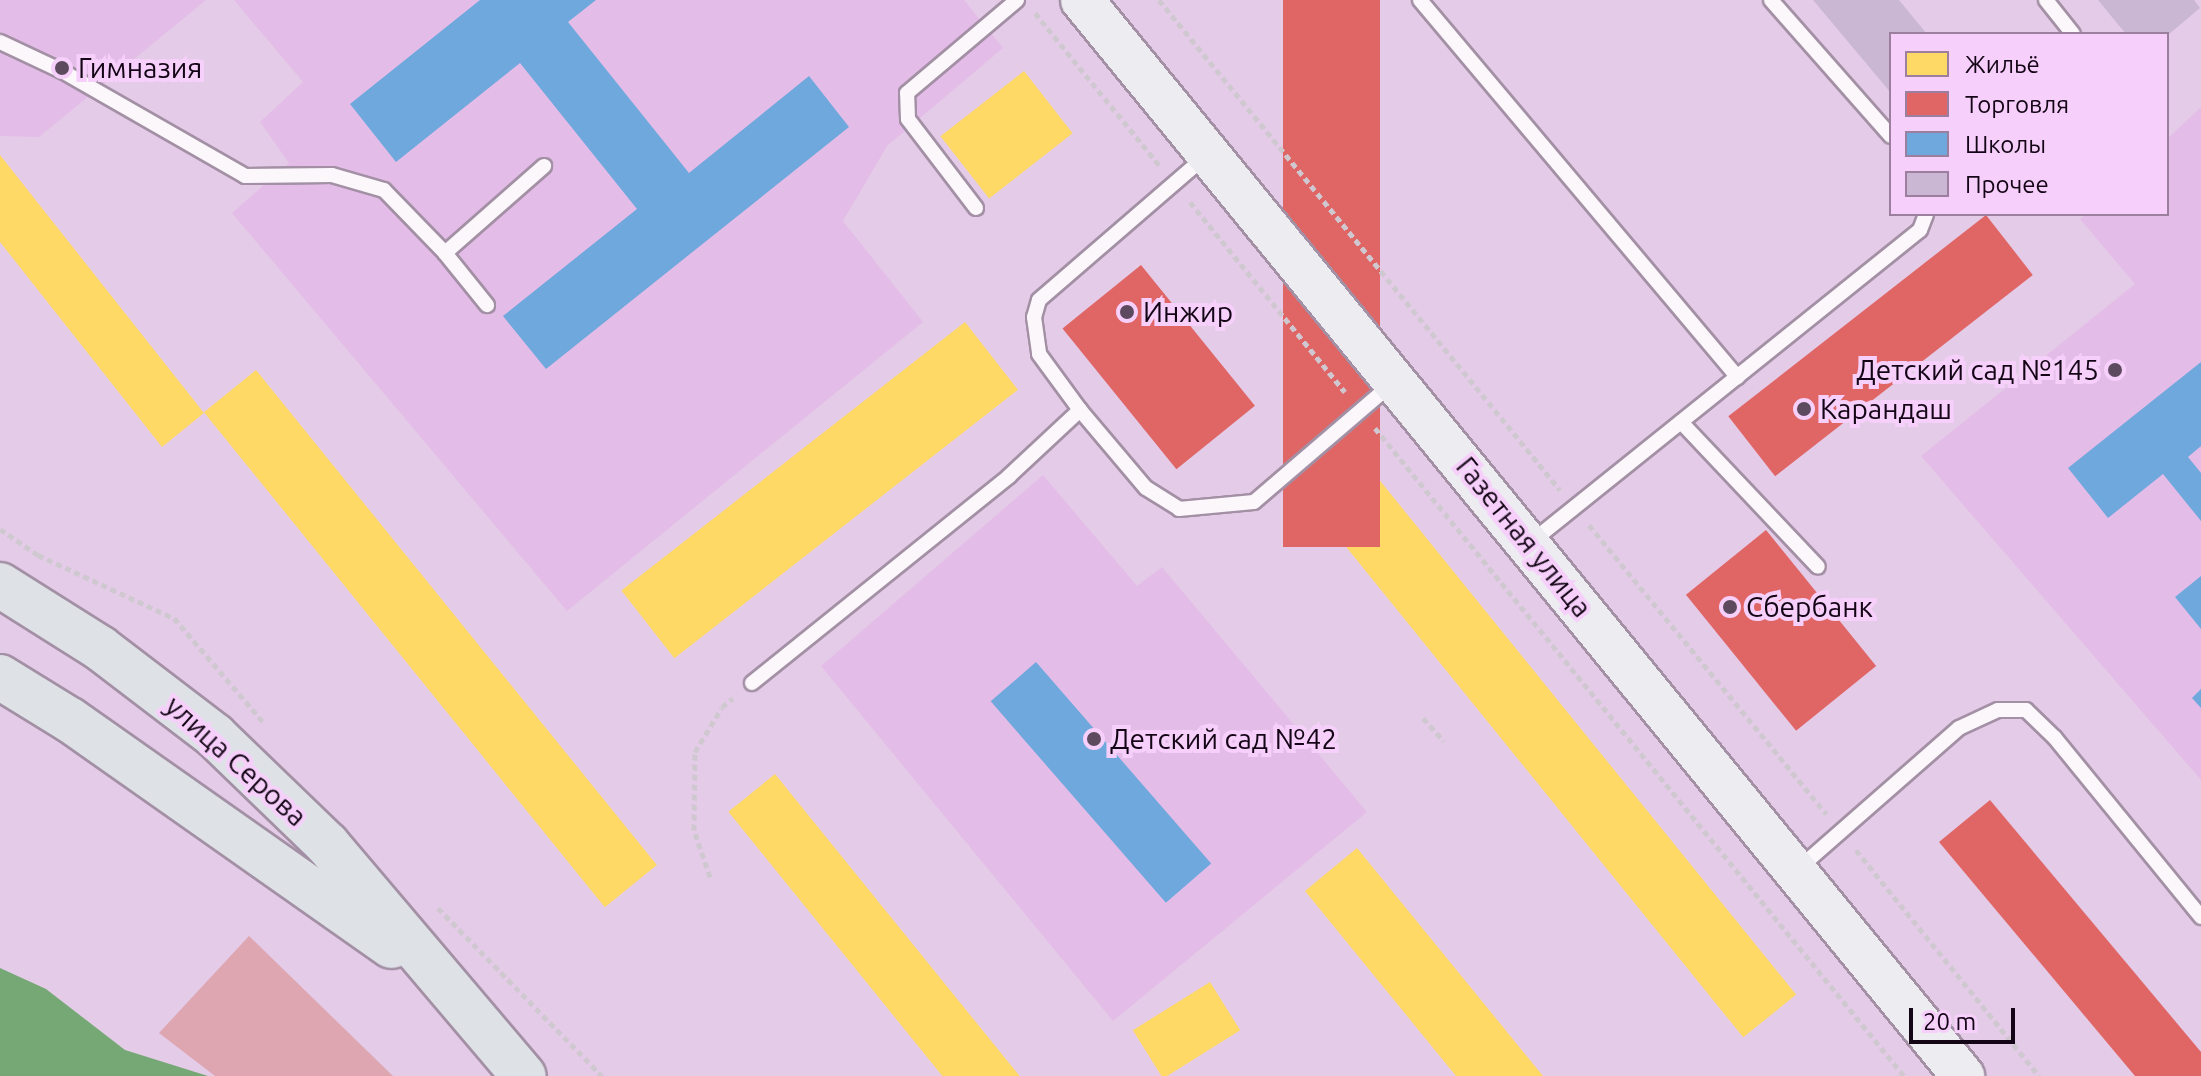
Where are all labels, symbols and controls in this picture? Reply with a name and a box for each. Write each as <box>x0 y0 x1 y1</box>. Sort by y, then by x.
legend <box>1889 32 2169 216</box>
place label: Гимназия <box>78 51 202 85</box>
text: Жильё <box>1965 51 2040 78</box>
marker: Гимназия <box>53 59 71 77</box>
text: Торговля <box>1965 91 2069 118</box>
text: Школы <box>1965 131 2046 158</box>
text: Прочее <box>1965 171 2049 198</box>
place label: Инжир <box>1143 295 1233 329</box>
marker: Инжир <box>1118 303 1136 321</box>
place label: Детский сад №145 <box>1856 353 2099 387</box>
marker: Детский сад №145 <box>2106 361 2124 379</box>
place label: Карандаш <box>1820 392 1952 426</box>
marker: Карандаш <box>1795 400 1813 418</box>
street label: Газетная улица <box>1449 450 1599 624</box>
place label: Сбербанк <box>1746 590 1873 624</box>
marker: Сбербанк <box>1721 598 1739 616</box>
street label: улица Серова <box>159 689 313 833</box>
place label: Детский сад №42 <box>1110 722 1337 756</box>
marker: Детский сад №42 <box>1085 730 1103 748</box>
scale bar <box>1913 992 2019 1042</box>
text: 20 m <box>1923 1008 1976 1035</box>

